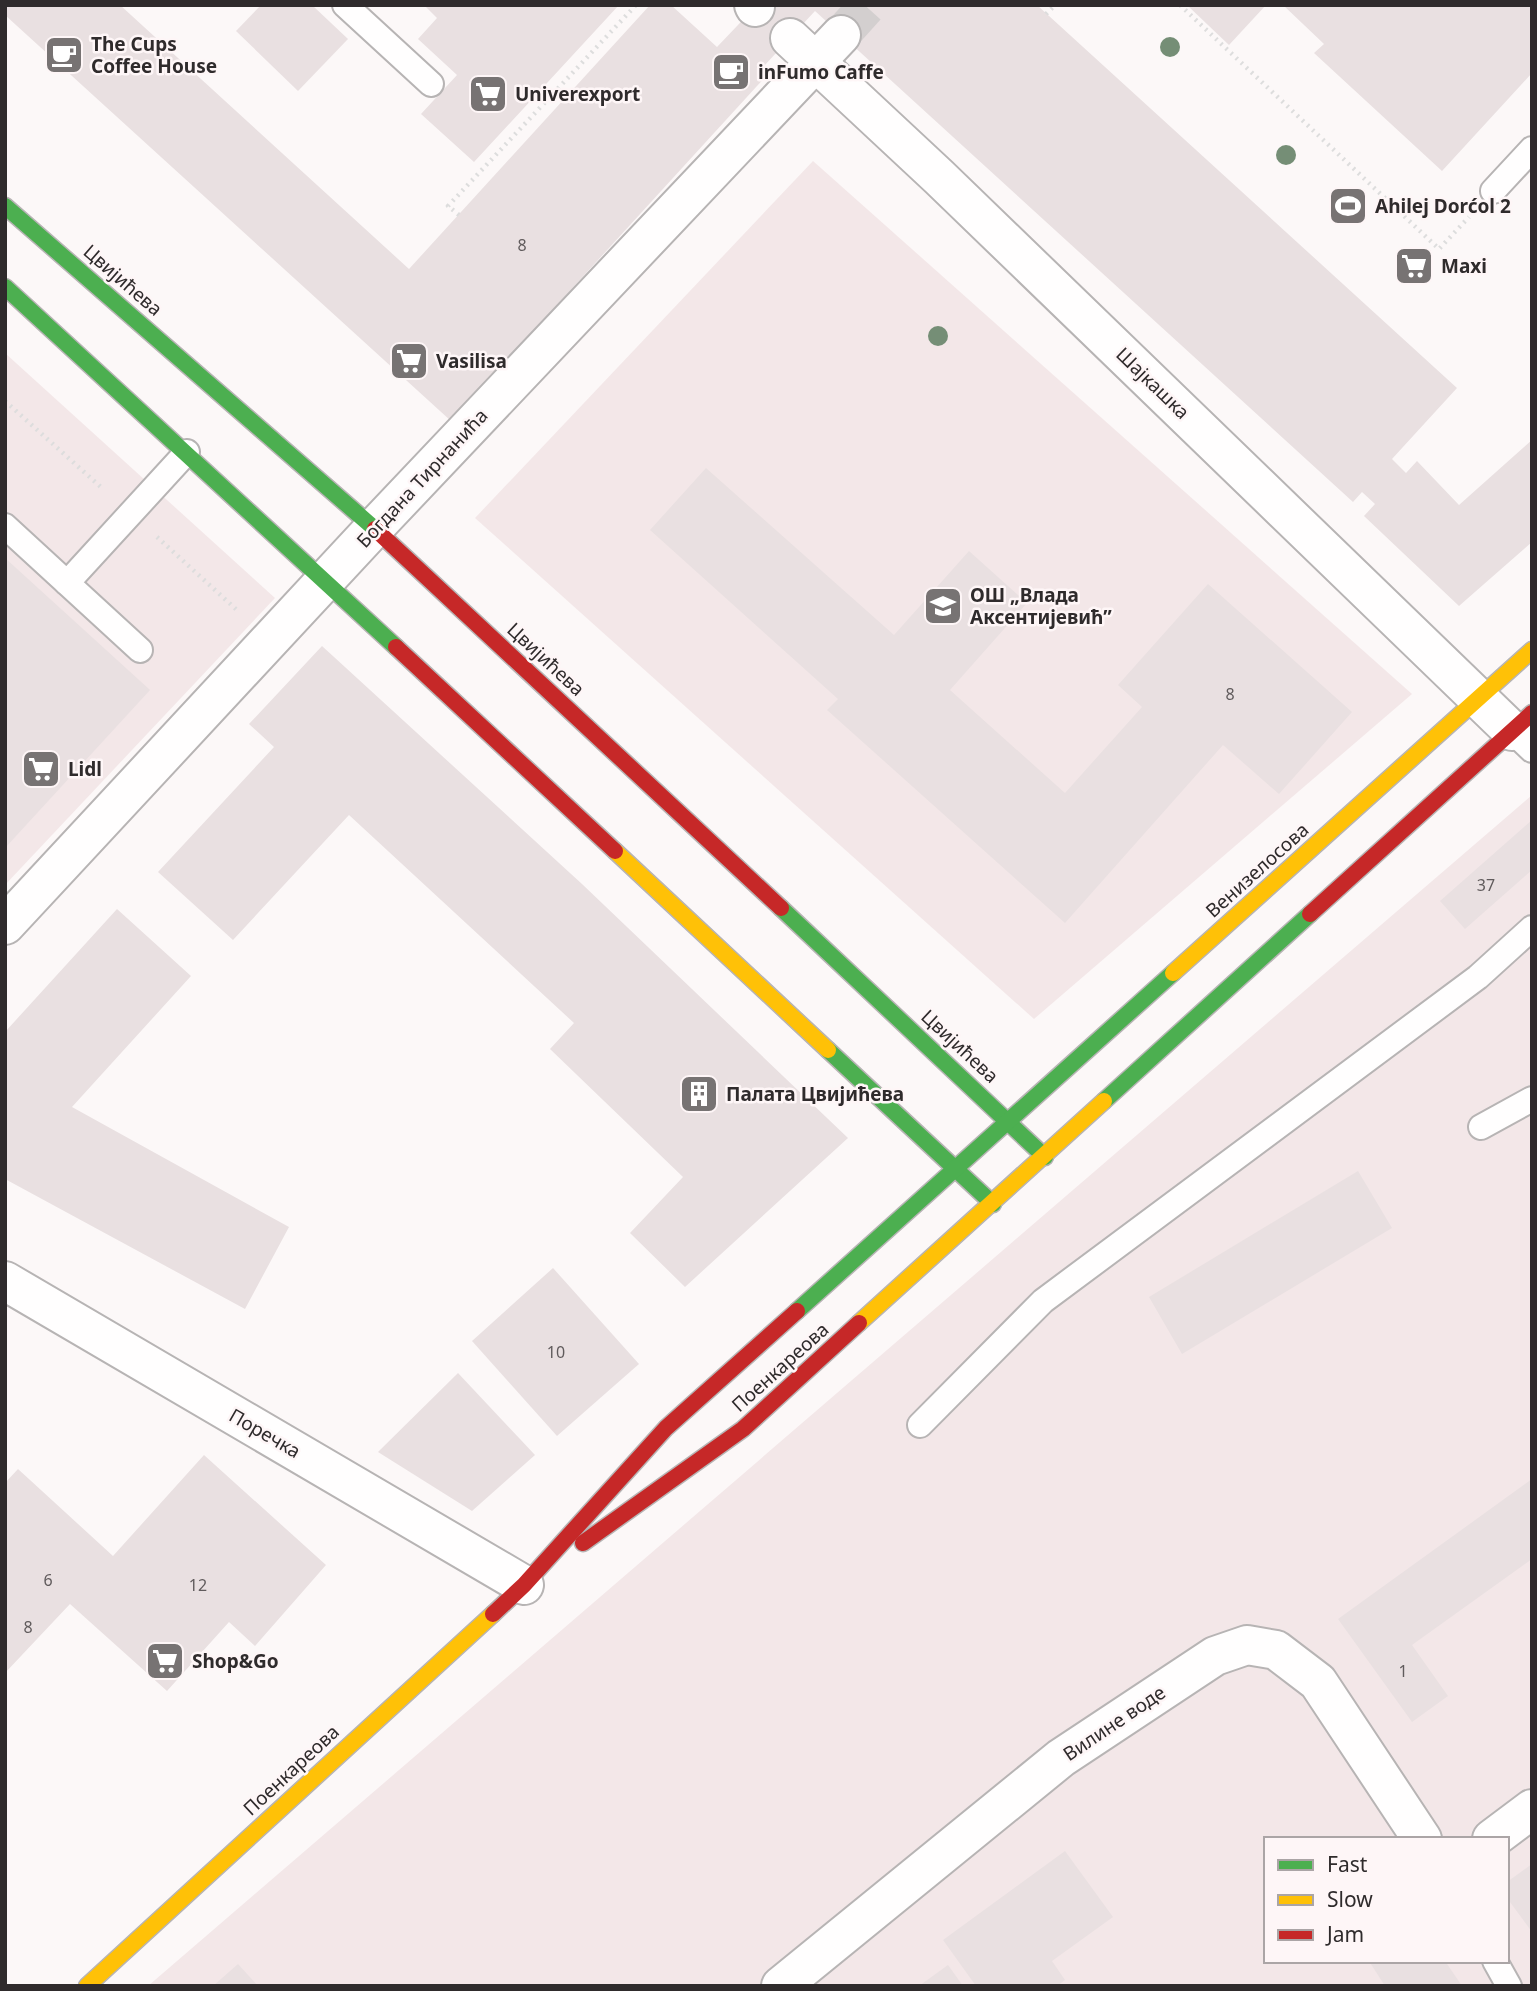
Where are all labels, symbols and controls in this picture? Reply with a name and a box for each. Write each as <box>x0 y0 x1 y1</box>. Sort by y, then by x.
place label: The Cups Coffee House <box>91 31 217 79</box>
cafe icon: The Cups Coffee House <box>43 34 85 76</box>
cafe icon: inFumo Caffe <box>710 51 752 93</box>
place label: inFumo Caffe <box>758 59 884 85</box>
supermarket icon: Univerexport <box>467 73 509 115</box>
place label: Univerexport <box>515 81 640 107</box>
sports icon: Ahilej Dorćol 2 <box>1327 185 1369 227</box>
place label: Ahilej Dorćol 2 <box>1375 193 1511 219</box>
house number: 8 <box>517 234 527 256</box>
street label: Цвијићева <box>78 238 168 322</box>
supermarket icon: Maxi <box>1393 245 1435 287</box>
place label: Maxi <box>1441 253 1487 279</box>
supermarket icon: Vasilisa <box>388 340 430 382</box>
street label: Шајкашка <box>1111 341 1195 425</box>
place label: Vasilisa <box>436 348 507 374</box>
street label: Богдана Тирнанића <box>351 403 493 553</box>
place label: ОШ „Влада Аксентијевић” <box>970 582 1112 630</box>
school or university icon: ОШ „Влада Аксентијевић” <box>922 585 964 627</box>
street label: Цвијићева <box>502 617 590 701</box>
house number: 8 <box>1225 683 1235 705</box>
supermarket icon: Lidl <box>20 748 62 790</box>
place label: Lidl <box>68 756 102 782</box>
street label: Венизелосова <box>1200 817 1314 923</box>
house number: 37 <box>1477 874 1495 896</box>
street label: Цвијићева <box>916 1004 1004 1088</box>
building icon: Палата Цвијићева <box>678 1073 720 1115</box>
place label: Палата Цвијићева <box>726 1081 904 1107</box>
street label: Поенкареова <box>726 1316 834 1418</box>
house number: 10 <box>547 1341 565 1363</box>
street label: Поречка <box>225 1402 305 1464</box>
house number: 6 <box>43 1569 53 1591</box>
house number: 12 <box>189 1574 207 1596</box>
house number: 8 <box>23 1616 33 1638</box>
supermarket icon: Shop&Go <box>144 1640 186 1682</box>
place label: Shop&Go <box>192 1648 279 1674</box>
house number: 1 <box>1398 1660 1408 1682</box>
street label: Вилине воде <box>1058 1679 1170 1767</box>
street label: Поенкареова <box>237 1719 345 1821</box>
legend <box>1264 1837 1509 1963</box>
text: Fast <box>1327 1850 1368 1878</box>
text: Slow <box>1327 1885 1373 1913</box>
text: Jam <box>1325 1920 1364 1948</box>

